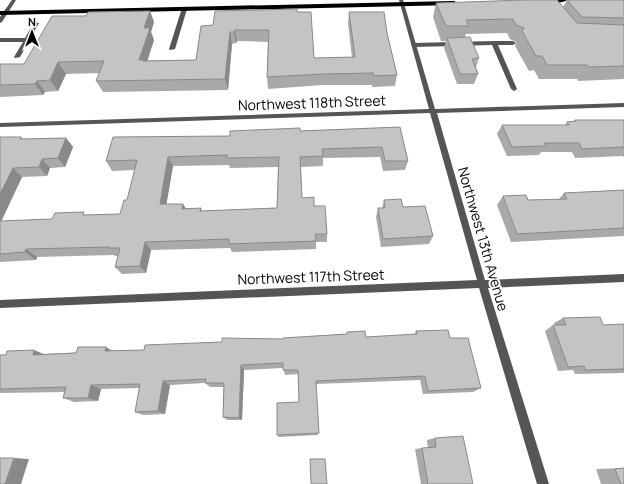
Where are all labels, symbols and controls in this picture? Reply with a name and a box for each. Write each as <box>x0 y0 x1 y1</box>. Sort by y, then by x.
north arrow <box>12 12 52 52</box>
text: N <box>28 14 36 29</box>
street label: Northwest 118th Street <box>238 90 387 115</box>
street label: Northwest 13th Avenue <box>454 165 513 313</box>
street label: Northwest 117th Street <box>237 264 385 289</box>

